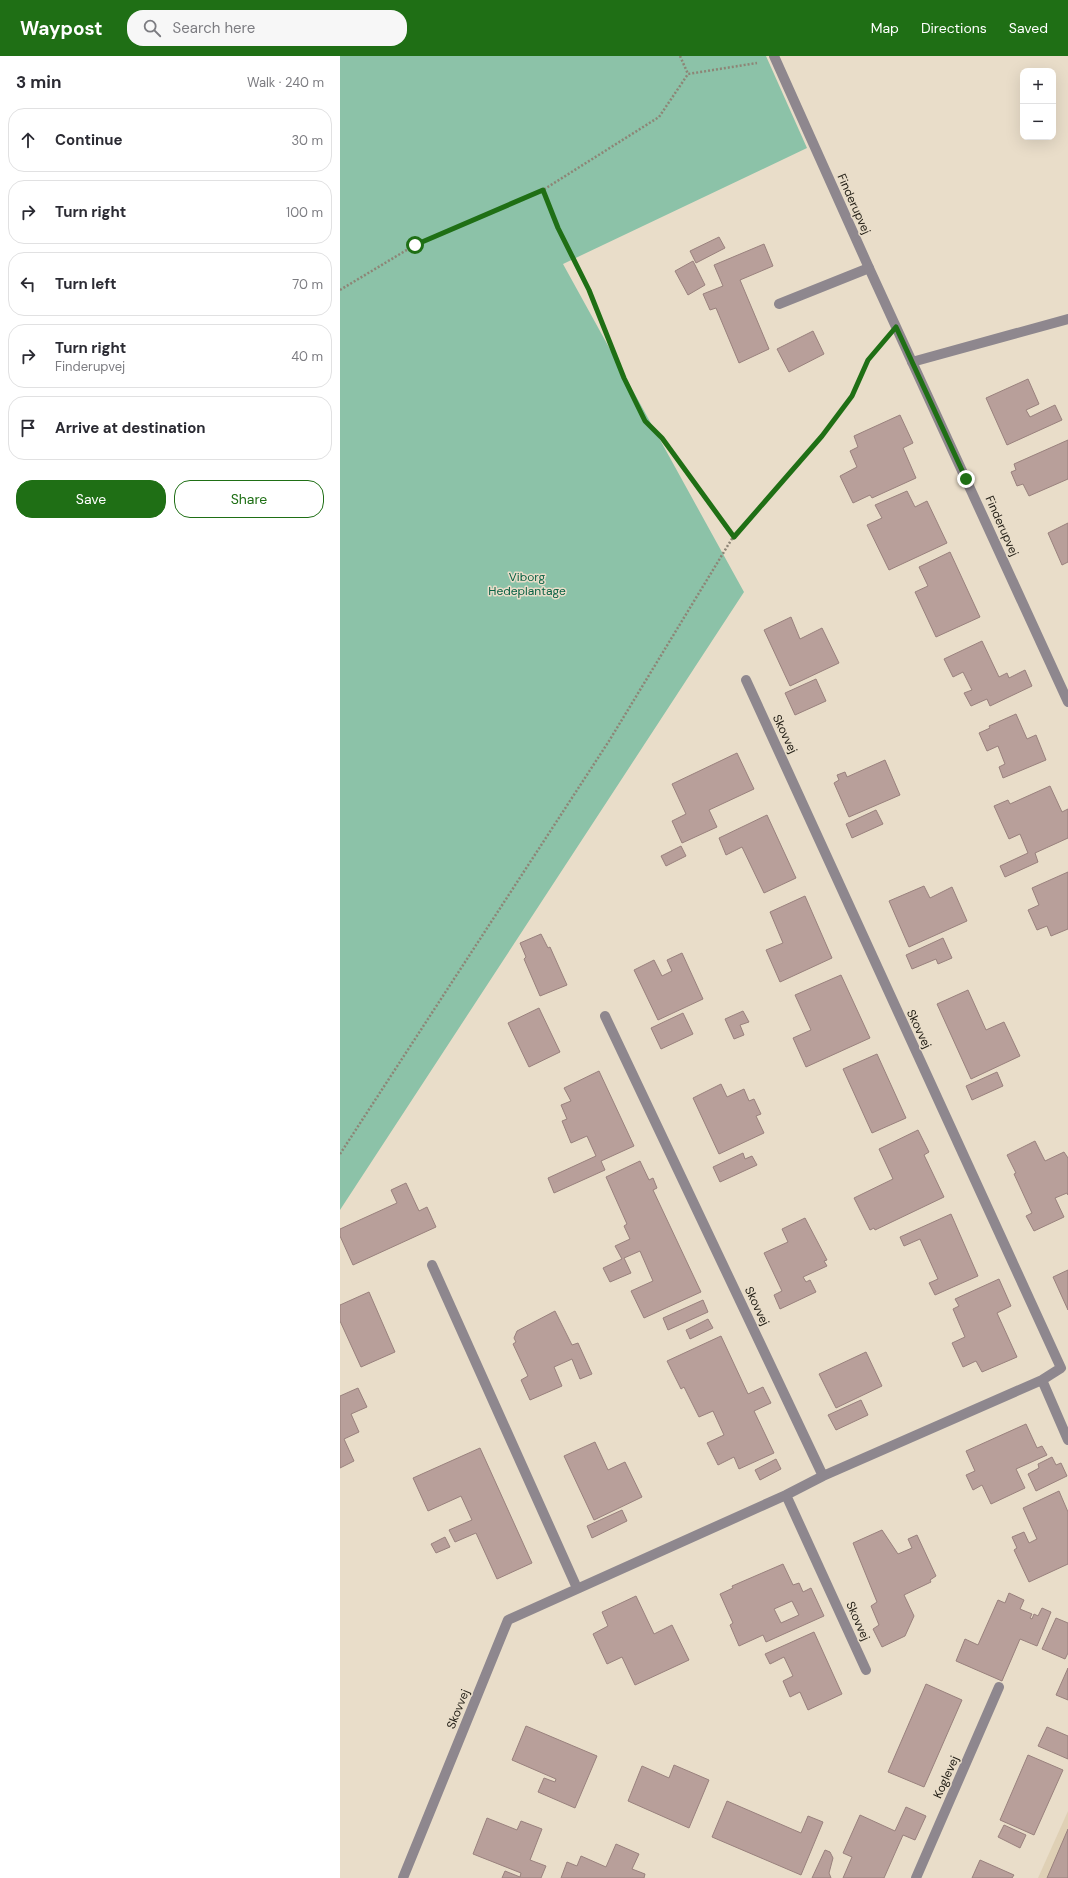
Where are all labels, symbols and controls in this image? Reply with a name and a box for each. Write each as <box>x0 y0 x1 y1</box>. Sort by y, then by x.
search box <box>127 10 407 46</box>
text: Waypost <box>20 16 103 41</box>
icon: search <box>141 17 163 39</box>
text: Search here <box>173 18 255 38</box>
text: Map <box>871 19 899 37</box>
text: Directions <box>921 19 987 37</box>
text: Saved <box>1009 19 1048 37</box>
map controls <box>1020 68 1056 140</box>
button: + <box>1020 68 1056 104</box>
text: 3 min <box>16 71 61 93</box>
text: Walk · 240 m <box>247 74 324 91</box>
button: − <box>1020 104 1056 140</box>
icon: ahead <box>17 129 39 151</box>
text: Continue <box>55 130 123 150</box>
text: 30 m <box>291 132 323 149</box>
street label: Finderupvej <box>834 171 875 237</box>
icon: right <box>17 201 39 223</box>
text: Turn right <box>55 202 126 222</box>
text: 100 m <box>286 204 323 221</box>
route start <box>406 236 424 254</box>
icon: left <box>17 273 39 295</box>
text: Turn left <box>55 274 116 294</box>
text: 70 m <box>292 276 323 293</box>
text: Turn right <box>55 338 126 358</box>
icon: right <box>17 345 39 367</box>
text: 40 m <box>291 348 323 365</box>
text: Finderupvej <box>55 358 125 375</box>
icon: arrive <box>17 417 39 439</box>
text: Arrive at destination <box>55 418 206 438</box>
route end <box>957 470 975 488</box>
button: Save <box>16 480 166 518</box>
button: Share <box>174 480 324 518</box>
street label: Finderupvej <box>982 493 1023 559</box>
park label: Viborg Hedeplantage <box>488 569 566 599</box>
street label: Skovvej <box>769 712 801 756</box>
street label: Skovvej <box>903 1007 935 1051</box>
street label: Skovvej <box>741 1284 773 1328</box>
street label: Skovvej <box>842 1599 874 1643</box>
street label: Skovvej <box>443 1687 473 1731</box>
street label: Koglevej <box>930 1753 963 1801</box>

